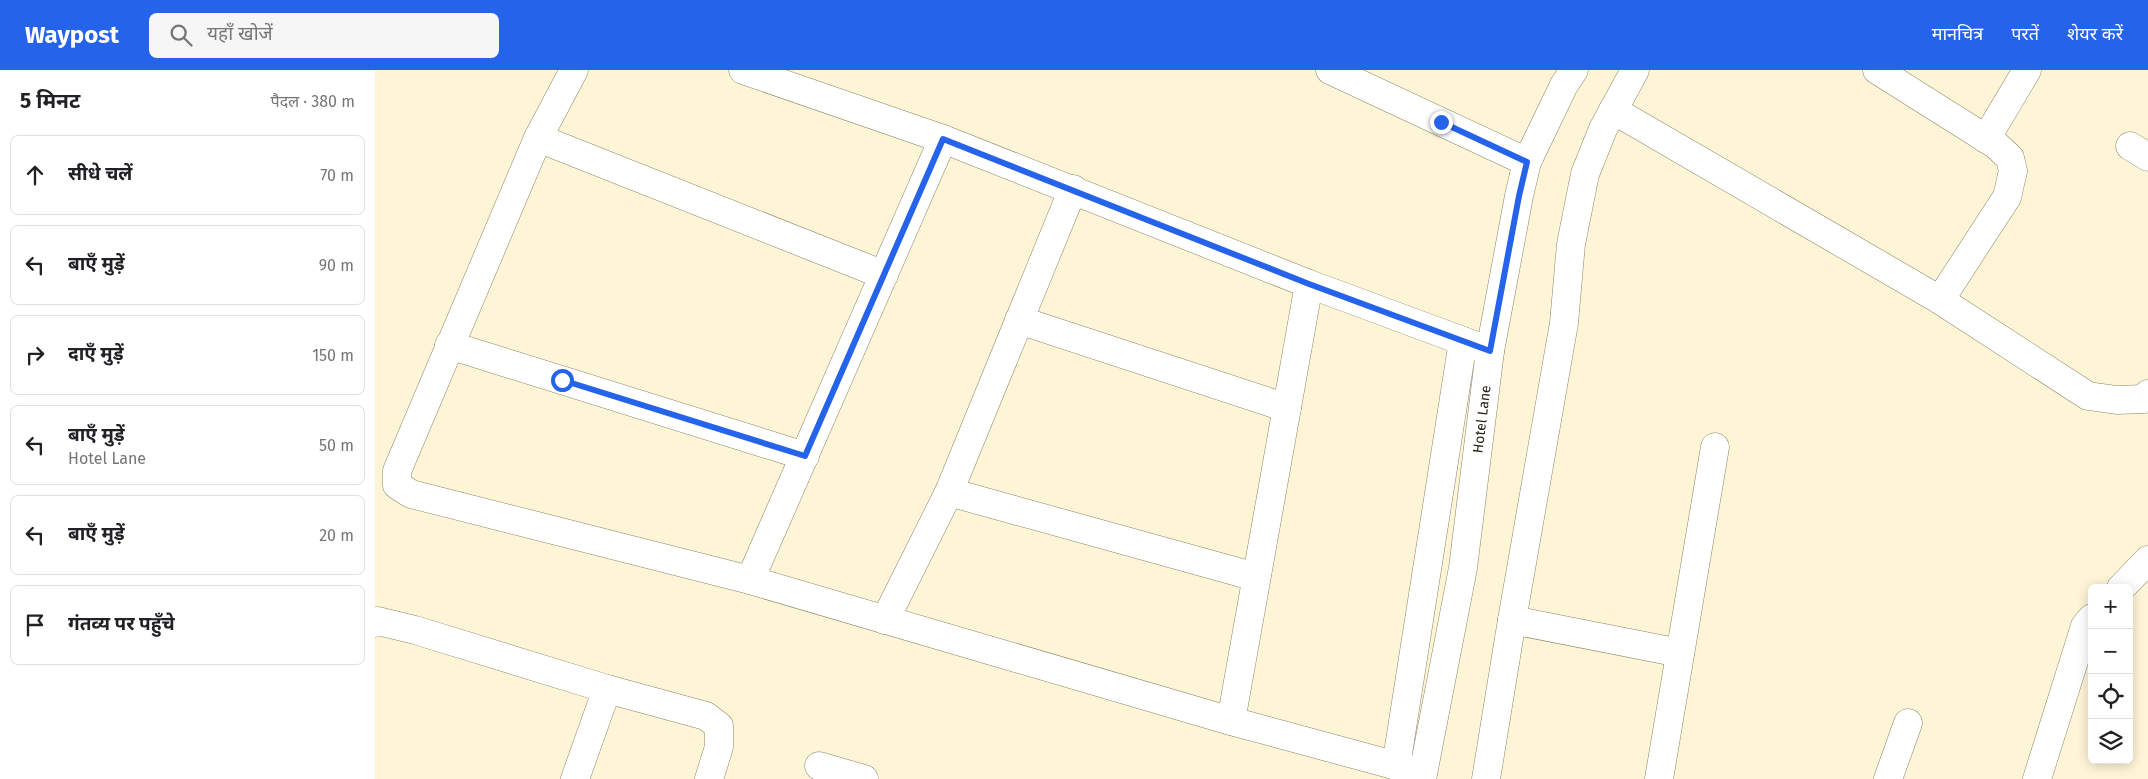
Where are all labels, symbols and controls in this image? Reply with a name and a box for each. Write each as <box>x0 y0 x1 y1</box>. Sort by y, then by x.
search box <box>149 13 499 58</box>
text: Waypost <box>25 21 119 49</box>
icon: search <box>167 21 195 49</box>
text: यहाँ खोजें <box>207 22 273 45</box>
text: मानचित्र <box>1932 23 1983 45</box>
text: परतें <box>2011 23 2039 45</box>
text: शेयर करें <box>2067 23 2123 45</box>
text: 5 मिनट <box>20 88 80 114</box>
text: पैदल · 380 m <box>271 92 355 111</box>
route end <box>1430 111 1453 134</box>
icon: ahead <box>21 161 49 189</box>
text: सीधे चलें <box>68 162 132 185</box>
text: 70 m <box>320 166 354 185</box>
icon: left <box>21 251 49 279</box>
text: बाएँ मुड़ें <box>68 252 125 275</box>
text: 90 m <box>319 256 354 275</box>
icon: right <box>21 341 49 369</box>
text: दाएँ मुड़ें <box>68 342 124 365</box>
text: 150 m <box>312 346 354 365</box>
route start <box>551 369 574 392</box>
street label: Hotel Lane <box>1469 384 1495 454</box>
text: बाएँ मुड़ें <box>68 423 125 446</box>
icon: left <box>21 431 49 459</box>
text: 50 m <box>319 436 354 455</box>
text: Hotel Lane <box>68 449 146 468</box>
icon: left <box>21 521 49 549</box>
text: बाएँ मुड़ें <box>68 522 125 545</box>
text: 20 m <box>319 526 354 545</box>
map controls <box>2088 584 2133 764</box>
button: + <box>2088 584 2133 629</box>
icon: arrive <box>21 611 49 639</box>
text: गंतव्य पर पहुँचे <box>68 612 175 635</box>
button: − <box>2088 629 2133 674</box>
button: locate <box>2088 674 2133 719</box>
button: layers <box>2088 719 2133 764</box>

